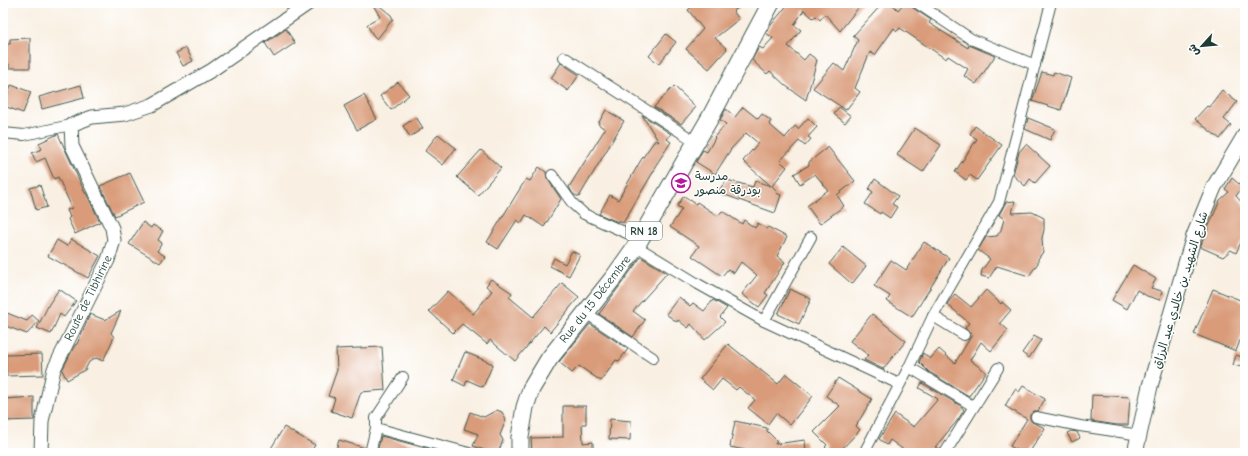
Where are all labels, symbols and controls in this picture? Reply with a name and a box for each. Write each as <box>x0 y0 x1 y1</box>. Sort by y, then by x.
north arrow <box>1182 26 1222 66</box>
text: ش <box>1185 42 1202 59</box>
place label: مدرسة بودرقة منصور <box>694 169 761 198</box>
school or university icon: مدرسة بودرقة منصور <box>670 172 692 194</box>
street label: شارع الشهيد بن خالدي عبد الرزاق <box>1149 210 1213 371</box>
road number: RN 18 <box>626 222 662 240</box>
street label: Rue du 15 Décembre <box>556 252 634 346</box>
street label: Route de Tibhirine <box>61 253 115 343</box>

